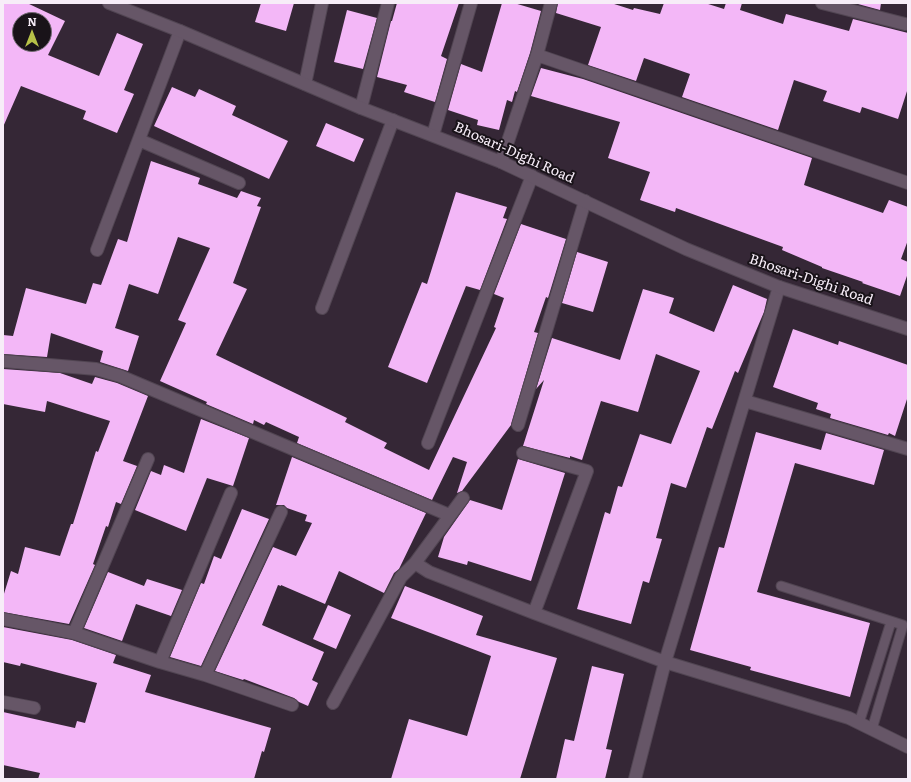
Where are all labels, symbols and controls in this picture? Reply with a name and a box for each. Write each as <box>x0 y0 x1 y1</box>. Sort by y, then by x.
north arrow <box>12 12 52 52</box>
text: N <box>27 13 37 29</box>
street label: Bhosari-Dighi Road <box>451 119 577 187</box>
street label: Bhosari-Dighi Road <box>747 251 875 309</box>

